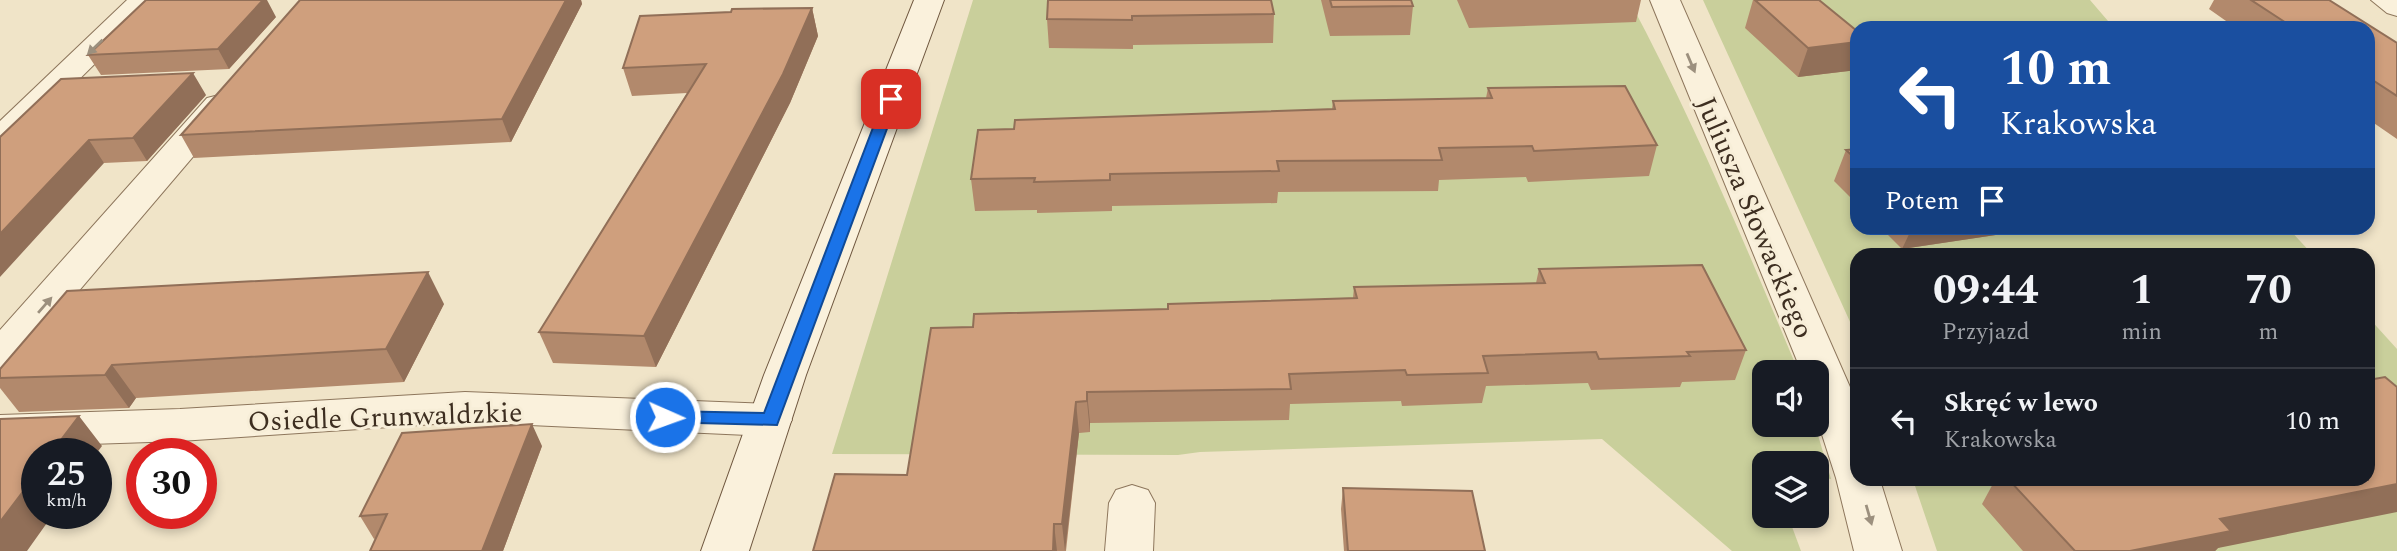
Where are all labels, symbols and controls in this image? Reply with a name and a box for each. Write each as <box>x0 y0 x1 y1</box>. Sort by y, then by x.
text: 10 m <box>2000 32 2111 107</box>
one-way arrow <box>87 39 104 55</box>
icon: left <box>1885 49 1976 140</box>
one-way arrow <box>1686 53 1697 74</box>
pin <box>861 69 921 129</box>
icon: arrive <box>872 80 910 118</box>
street label: Juliusza Słowackiego <box>1684 90 1825 345</box>
text: Krakowska <box>2000 100 2157 149</box>
text: Potem <box>1885 181 1959 221</box>
icon: arrive <box>1973 182 2011 220</box>
text: 09:44 <box>1933 259 2039 322</box>
text: 1 <box>2130 259 2153 322</box>
text: 70 <box>2245 259 2292 322</box>
one-way arrow <box>37 297 52 314</box>
text: Przyjazd <box>1942 315 2030 350</box>
text: min <box>2122 315 2162 350</box>
text: m <box>2258 315 2278 350</box>
map controls <box>1752 360 1829 528</box>
button: sound <box>1752 360 1829 437</box>
position arrow <box>628 380 702 454</box>
text: Skręć w lewo <box>1944 383 2098 423</box>
street label: Osiedle Grunwaldzkie <box>247 391 523 444</box>
text: 10 m <box>2285 401 2340 441</box>
icon: left <box>1885 402 1923 440</box>
text: Krakowska <box>1944 423 2057 458</box>
speed limit sign: 30 <box>126 438 217 529</box>
text: 25 <box>47 448 86 501</box>
button: layers <box>1752 451 1829 528</box>
text: km/h <box>46 487 87 514</box>
one-way arrow <box>1865 505 1875 526</box>

